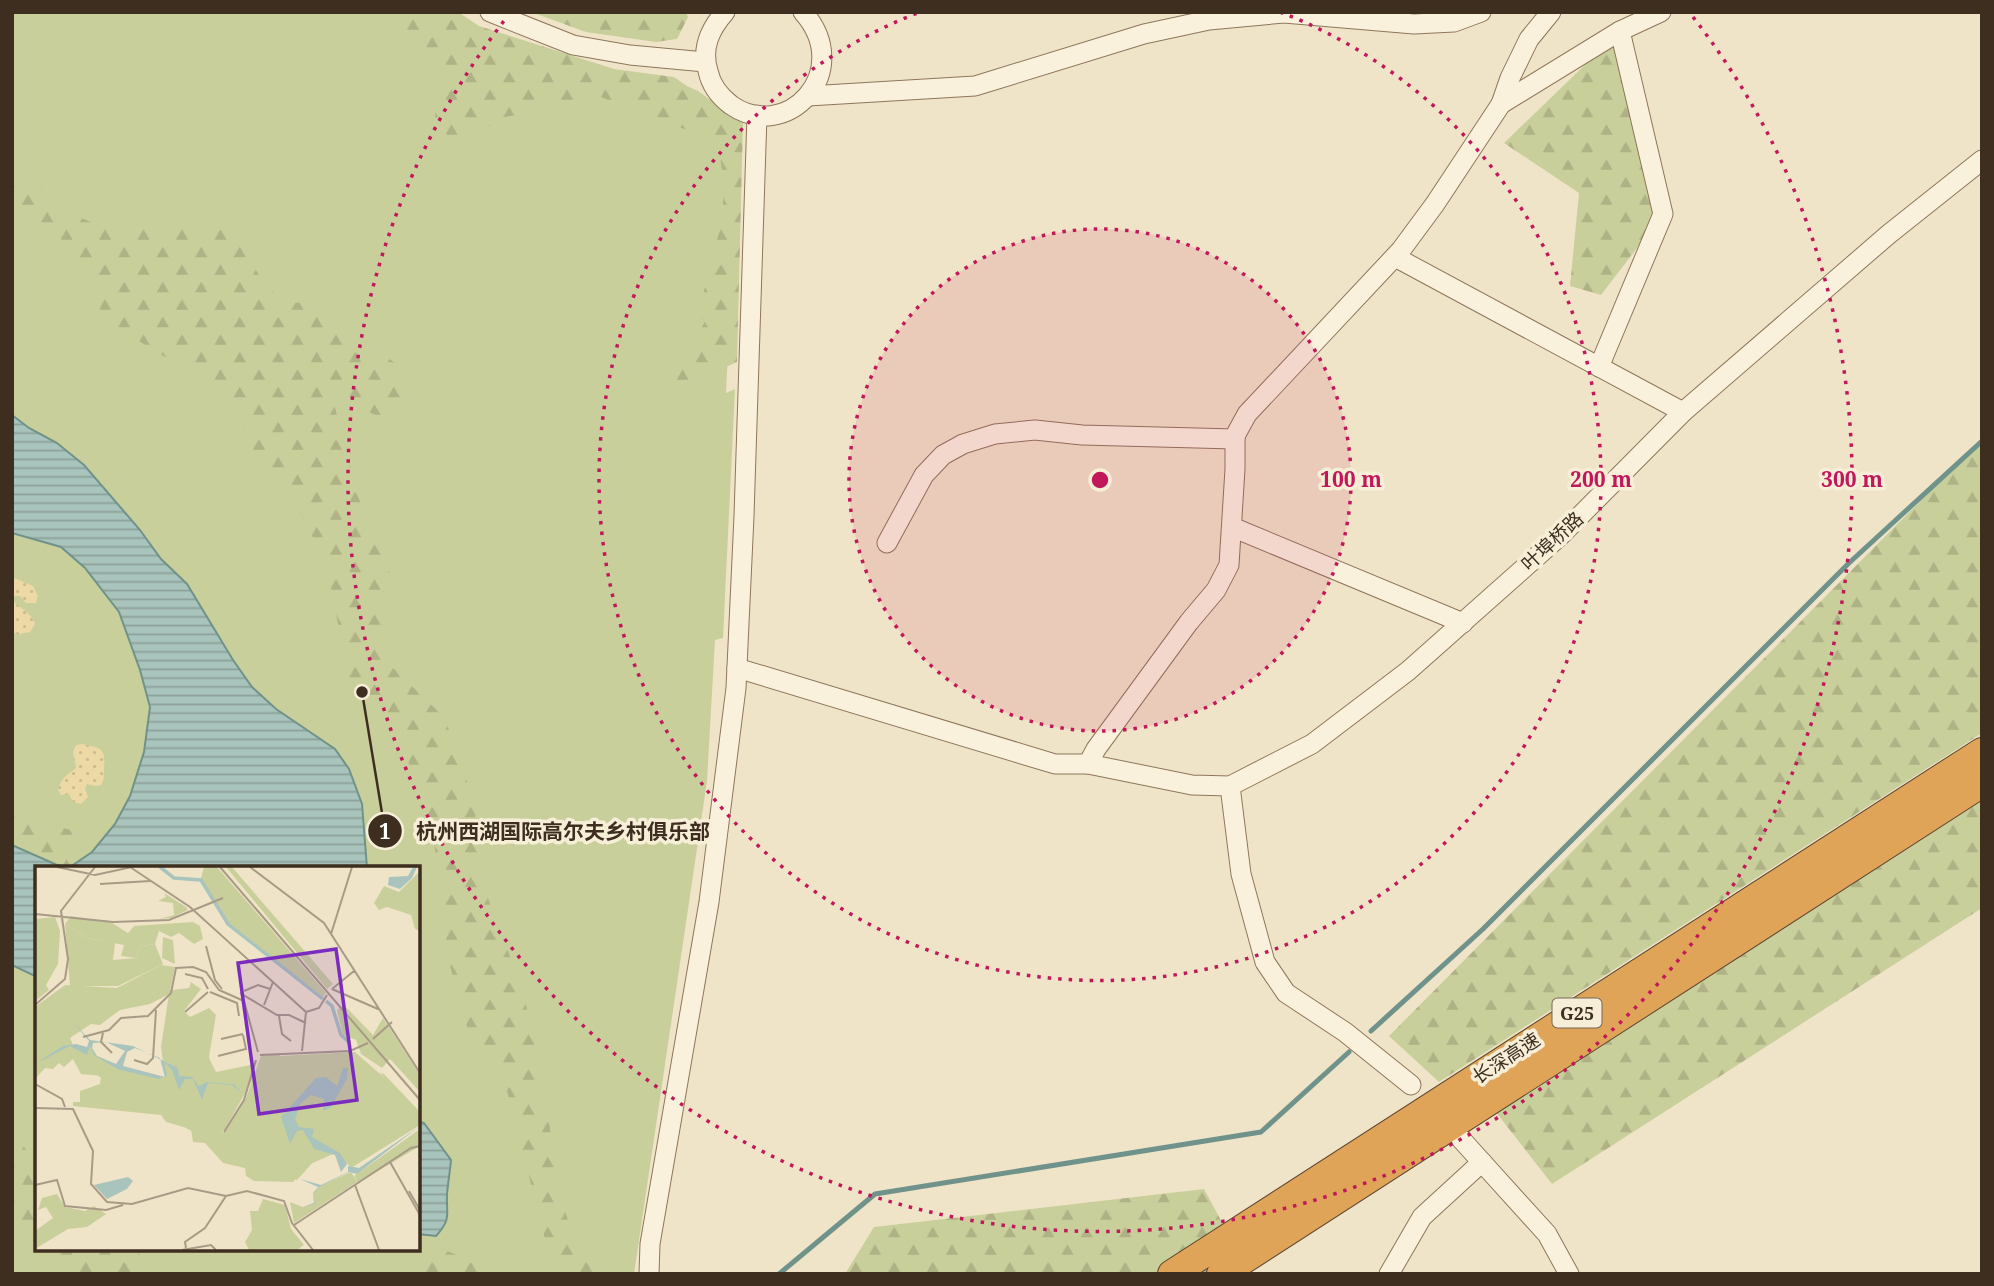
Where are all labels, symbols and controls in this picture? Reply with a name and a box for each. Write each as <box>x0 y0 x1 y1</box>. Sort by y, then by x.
text: 100 m <box>1320 465 1382 493</box>
text: 200 m <box>1570 465 1632 493</box>
text: 300 m <box>1821 465 1883 493</box>
centre of rings <box>1088 468 1112 492</box>
street label: 叶埠桥路 <box>1515 506 1589 576</box>
callout: 杭州西湖国际高尔夫乡村俱乐部 <box>367 810 724 852</box>
text: 1 <box>379 817 391 845</box>
text: 杭州西湖国际高尔夫乡村俱乐部 <box>416 817 710 845</box>
inset map <box>35 866 420 1251</box>
road number: G25 <box>1552 998 1602 1028</box>
street label: 长深高速 <box>1467 1026 1545 1090</box>

